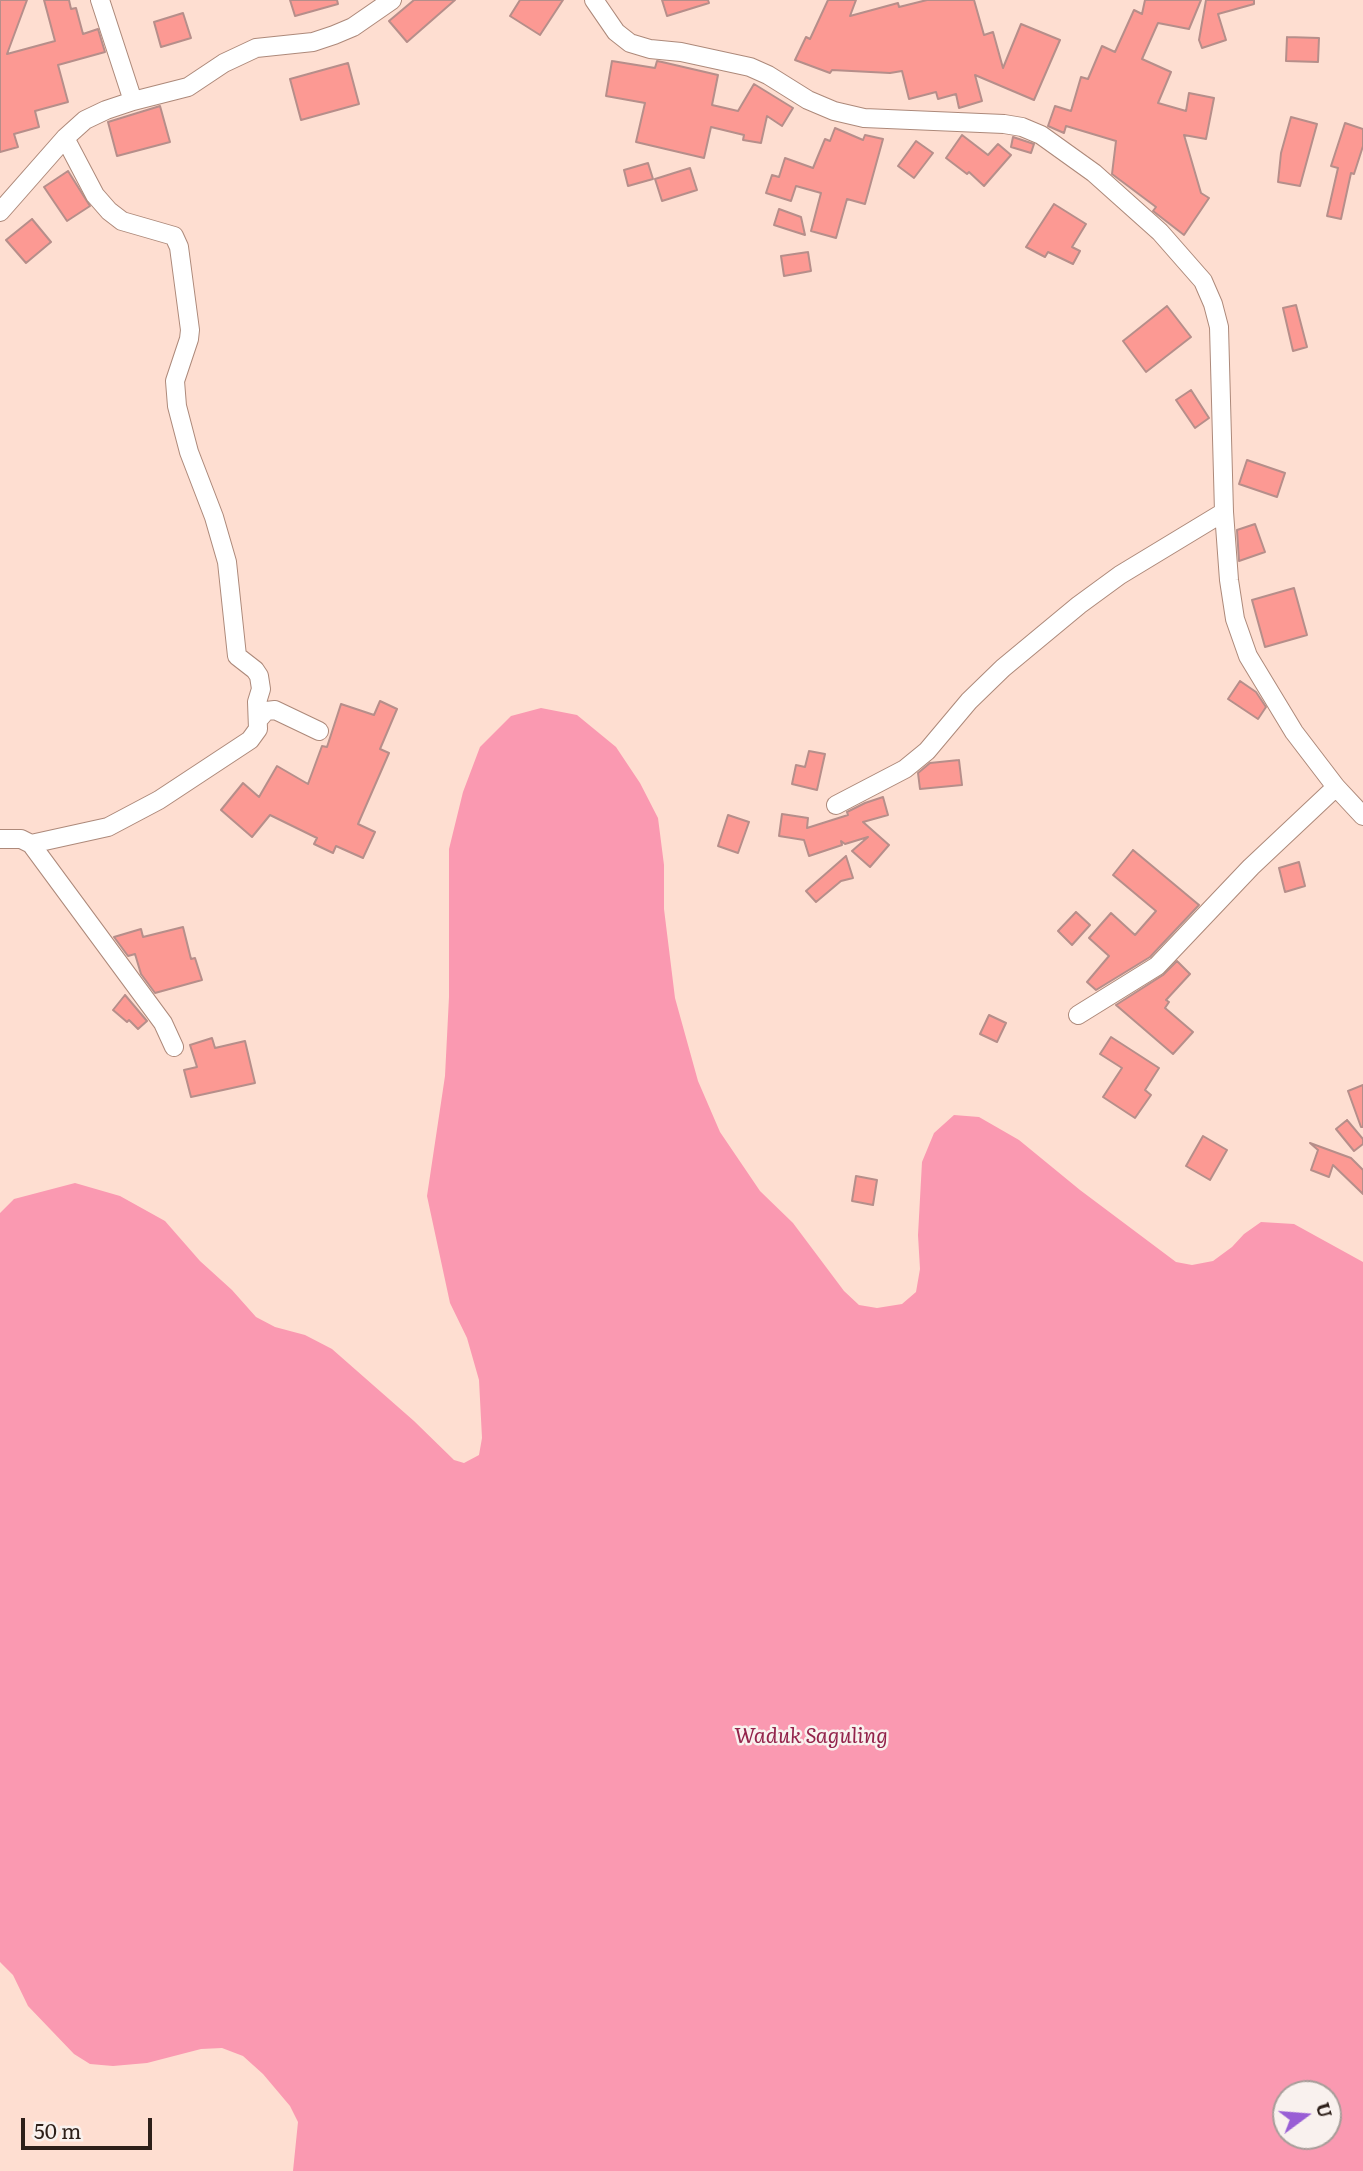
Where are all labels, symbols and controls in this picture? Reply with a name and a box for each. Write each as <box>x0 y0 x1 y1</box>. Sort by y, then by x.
water label: Waduk Saguling <box>734 1724 888 1750</box>
north arrow <box>1272 2080 1342 2150</box>
text: U <box>1310 2099 1341 2121</box>
scale bar <box>24 2104 156 2148</box>
text: 50 m <box>34 2114 81 2145</box>

